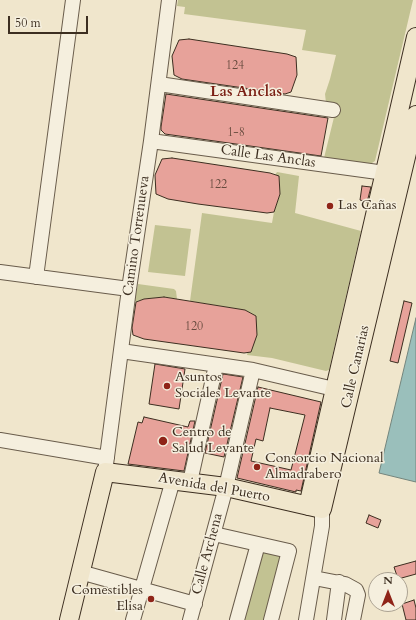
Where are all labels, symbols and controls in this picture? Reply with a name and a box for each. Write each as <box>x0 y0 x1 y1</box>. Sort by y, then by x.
scale bar <box>10 8 90 34</box>
text: 50 m <box>15 15 41 31</box>
house number: 124 <box>226 59 244 73</box>
district label: Las Anclas <box>210 84 282 102</box>
house number: 1-8 <box>227 126 245 140</box>
street label: Calle Las Anclas <box>220 142 316 172</box>
street label: Camino Torrenueva <box>120 175 154 297</box>
house number: 122 <box>209 178 227 192</box>
place label: Las Cañas <box>338 198 396 214</box>
marker: Las Cañas <box>325 201 335 211</box>
house number: 120 <box>185 320 203 334</box>
street label: Calle Canarias <box>338 324 374 410</box>
place label: Asuntos Sociales Levante <box>175 370 271 402</box>
marker: Asuntos Sociales Levante <box>162 381 172 391</box>
place label: Centro de Salud Levante <box>172 425 254 458</box>
marker: Centro de Salud Levante <box>157 435 169 447</box>
place label: Consorcio Nacional Almadrabero <box>265 451 384 484</box>
marker: Consorcio Nacional Almadrabero <box>252 462 262 472</box>
street label: Avenida del Puerto <box>157 470 271 506</box>
street label: Calle Archena <box>189 512 227 596</box>
north arrow <box>368 572 408 612</box>
text: N <box>383 573 393 588</box>
place label: Comestibles Elisa <box>71 583 143 616</box>
marker: Comestibles Elisa <box>146 594 156 604</box>

